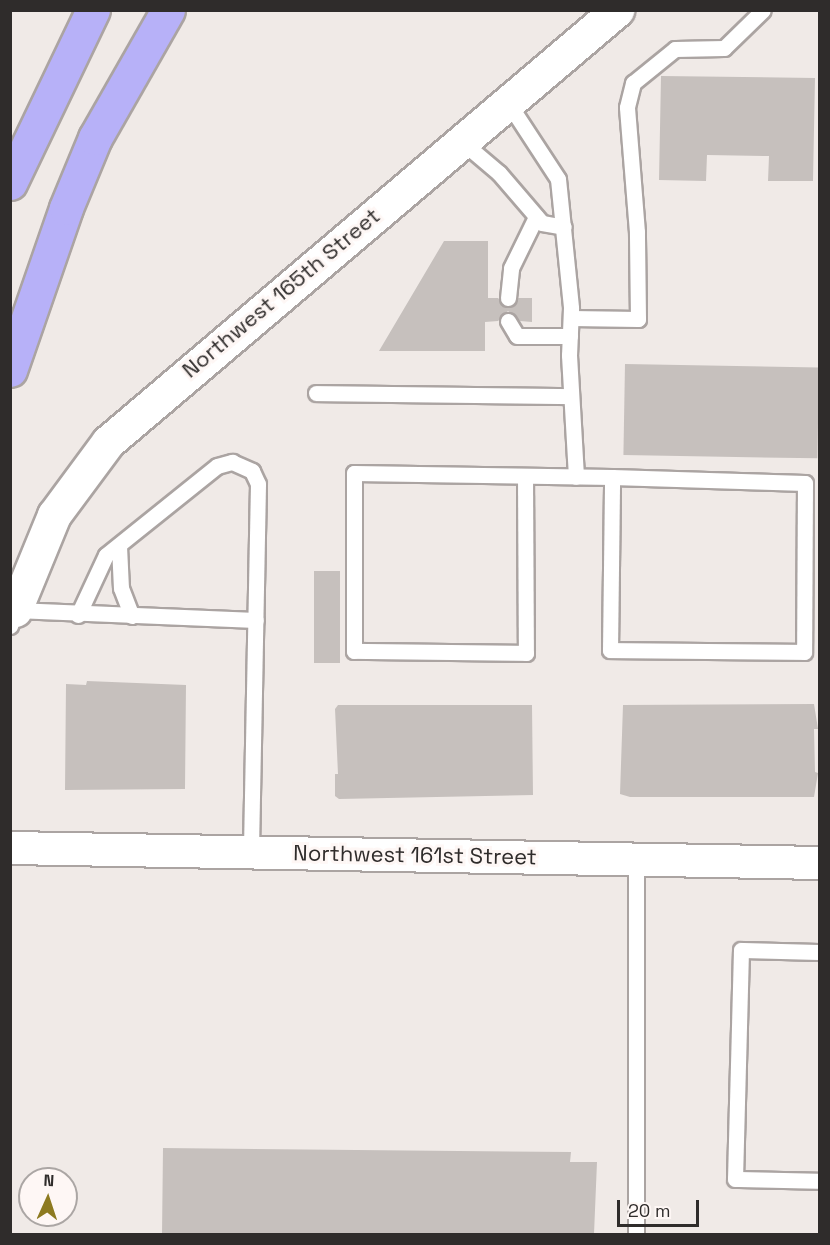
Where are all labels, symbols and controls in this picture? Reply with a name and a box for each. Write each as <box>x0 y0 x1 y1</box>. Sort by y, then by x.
street label: Northwest 165th Street <box>177 203 385 383</box>
street label: Northwest 161st Street <box>293 840 537 870</box>
north arrow <box>18 1167 78 1227</box>
text: N <box>43 1170 55 1191</box>
scale bar <box>620 1188 702 1226</box>
text: 20 m <box>628 1199 671 1222</box>

